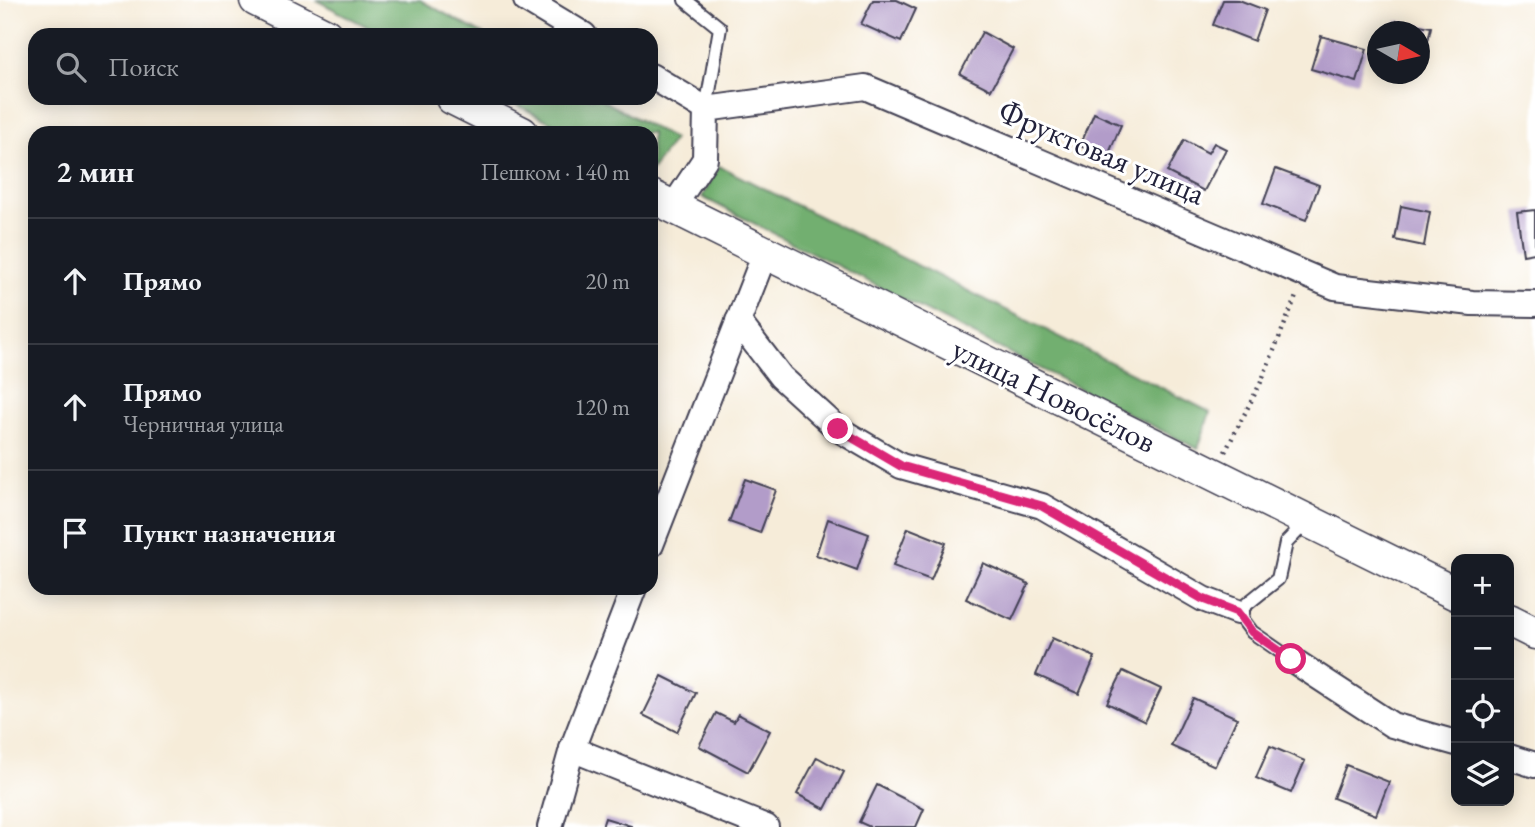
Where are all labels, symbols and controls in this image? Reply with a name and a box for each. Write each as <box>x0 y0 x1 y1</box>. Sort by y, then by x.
north arrow <box>1367 21 1430 84</box>
search box <box>28 28 658 105</box>
icon: search <box>52 48 90 86</box>
text: Поиск <box>108 50 179 84</box>
street label: Фруктовая улица <box>992 90 1212 214</box>
text: 2 мин <box>56 152 134 191</box>
text: Пешком · 140 m <box>481 157 630 187</box>
icon: ahead <box>56 262 94 300</box>
text: Прямо <box>123 264 202 298</box>
text: 20 m <box>585 266 630 296</box>
street label: улица Новосёлов <box>945 327 1163 463</box>
text: Прямо <box>123 375 202 409</box>
icon: ahead <box>56 388 94 426</box>
text: 120 m <box>574 392 630 422</box>
text: Черничная улица <box>123 409 284 439</box>
route end <box>822 413 853 444</box>
icon: arrive <box>56 514 94 552</box>
text: Пункт назначения <box>123 516 336 550</box>
map controls <box>1451 554 1514 806</box>
button: + <box>1451 554 1514 617</box>
button: − <box>1451 617 1514 680</box>
route start <box>1275 643 1306 674</box>
button: locate <box>1451 680 1514 743</box>
button: layers <box>1451 743 1514 806</box>

